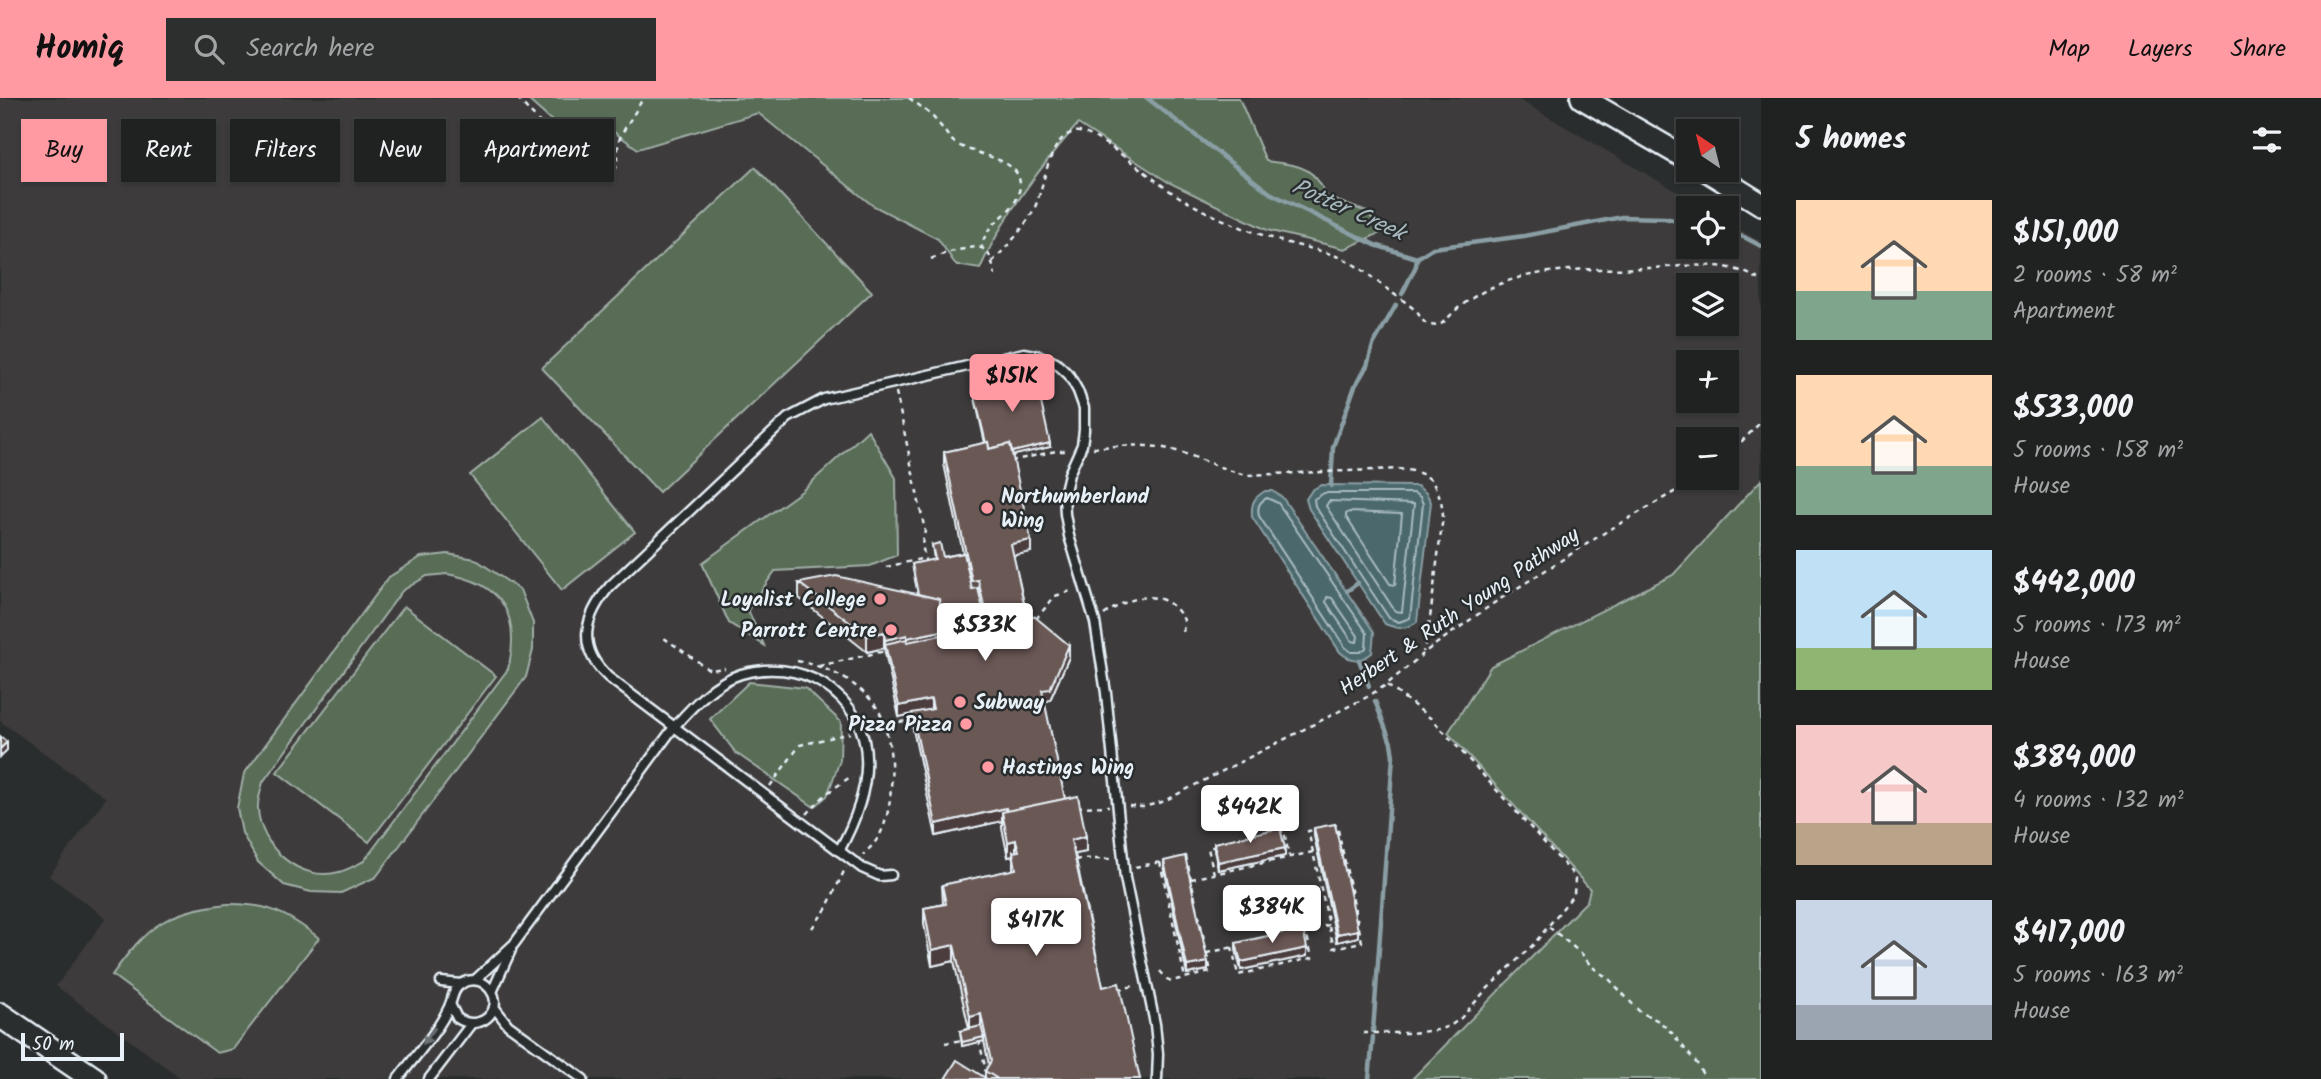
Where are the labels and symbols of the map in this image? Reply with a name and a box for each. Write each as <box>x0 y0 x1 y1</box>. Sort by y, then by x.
north arrow <box>1676 119 1740 182</box>
water label: Potter Creek <box>1286 170 1414 253</box>
pin: $151K <box>963 354 1061 414</box>
place label: Northumberland Wing <box>1001 481 1150 538</box>
marker: Northumberland Wing <box>979 500 995 516</box>
street label: Herbert & Ruth Young Pathway <box>1333 519 1587 705</box>
place label: Loyalist College <box>721 584 866 617</box>
marker: Loyalist College <box>872 591 888 607</box>
pin: $533K <box>936 603 1034 663</box>
place label: Parrott Centre <box>741 615 877 648</box>
marker: Parrott Centre <box>883 622 899 638</box>
place label: Subway <box>974 687 1044 720</box>
marker: Subway <box>952 694 968 710</box>
place label: Pizza Pizza <box>848 709 952 742</box>
marker: Pizza Pizza <box>958 716 974 732</box>
place label: Hastings Wing <box>1002 752 1134 785</box>
marker: Hastings Wing <box>980 759 996 775</box>
pin: $442K <box>1201 786 1299 845</box>
pin: $384K <box>1223 886 1321 945</box>
pin: $417K <box>987 898 1085 958</box>
one-way arrow <box>422 1027 436 1045</box>
scale bar <box>21 1030 124 1062</box>

